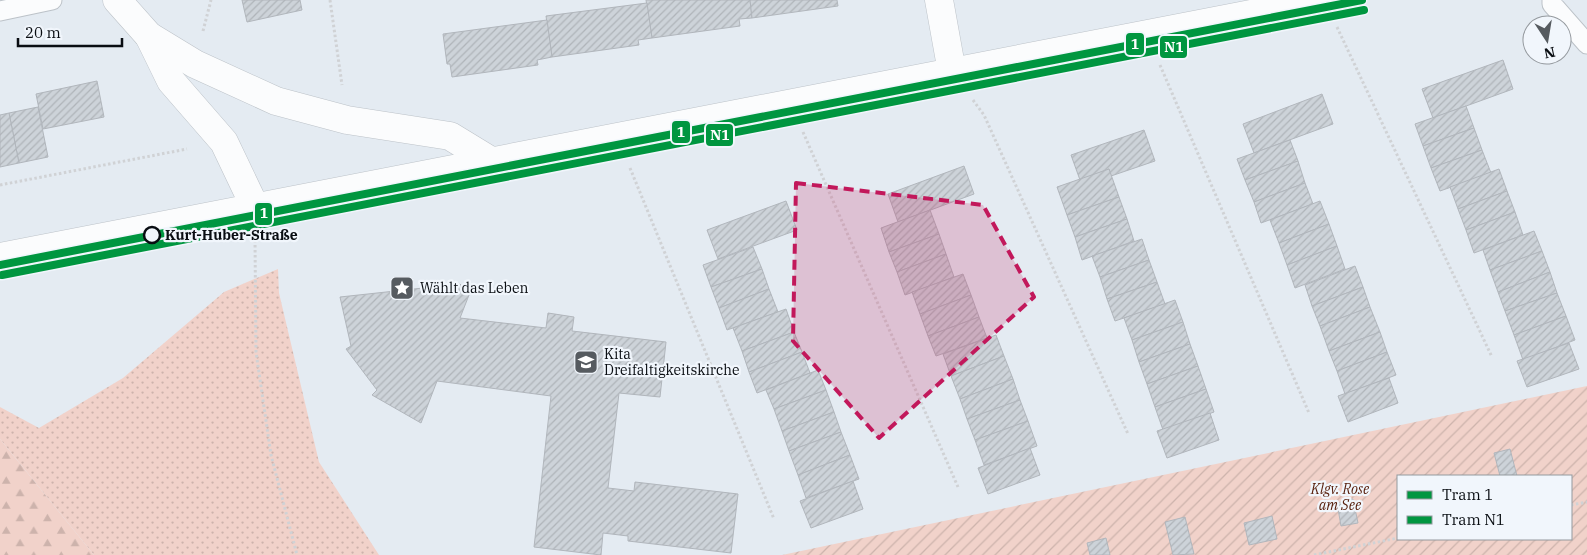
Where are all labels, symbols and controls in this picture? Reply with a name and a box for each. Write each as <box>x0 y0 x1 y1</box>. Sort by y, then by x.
scale bar <box>18 15 121 47</box>
north arrow <box>1522 15 1572 65</box>
text: 20 m <box>25 23 61 42</box>
line badge: 1 <box>1125 32 1145 56</box>
text: 1 <box>1131 35 1139 53</box>
line badge: N1 <box>1159 35 1188 59</box>
text: N1 <box>1164 38 1184 56</box>
text: N <box>1542 43 1557 63</box>
line badge: 1 <box>671 120 691 144</box>
text: 1 <box>677 123 685 141</box>
line badge: N1 <box>705 123 734 147</box>
text: N1 <box>710 126 730 144</box>
line badge: 1 <box>254 202 273 226</box>
text: 1 <box>260 204 268 222</box>
marker: Kurt-Huber-Straße <box>143 226 161 244</box>
place label: Kurt-Huber-Straße <box>165 226 298 244</box>
place icon: Wählt das Leben <box>389 275 415 301</box>
place label: Wählt das Leben <box>420 279 529 297</box>
place label: Kita Dreifaltigkeitskirche <box>604 345 740 379</box>
school or university icon: Kita Dreifaltigkeitskirche <box>573 349 599 375</box>
legend <box>1397 475 1572 540</box>
park label: Klgv. Rose am See <box>1310 480 1370 514</box>
text: Tram 1 <box>1442 485 1493 504</box>
text: Tram N1 <box>1442 510 1505 529</box>

